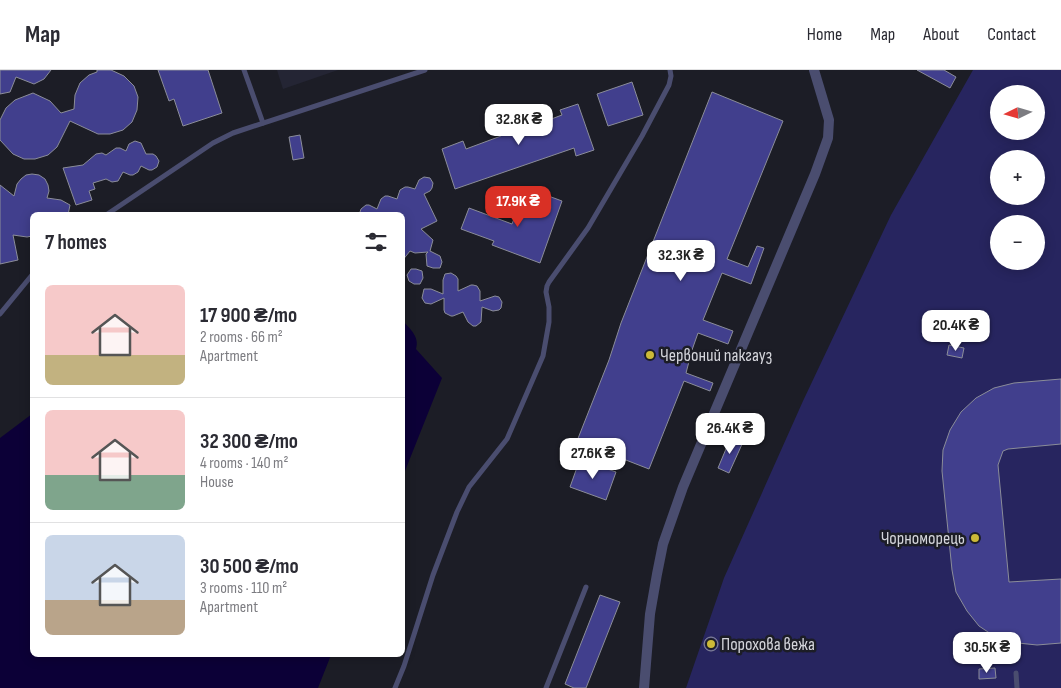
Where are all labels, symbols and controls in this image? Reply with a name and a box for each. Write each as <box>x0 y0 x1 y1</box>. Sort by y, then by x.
text: Map <box>25 20 60 49</box>
text: Home <box>807 24 842 45</box>
text: Map <box>870 24 895 45</box>
text: About <box>923 24 959 45</box>
text: Contact <box>987 24 1036 45</box>
north arrow <box>990 85 1045 140</box>
map controls <box>990 85 1045 270</box>
pin: 32.8K ₴ <box>473 104 565 146</box>
text: 32.8K ₴ <box>496 110 542 129</box>
button: + <box>990 150 1045 205</box>
pin: 17.9K ₴ <box>472 186 564 228</box>
text: 17.9K ₴ <box>496 192 540 211</box>
button: − <box>990 215 1045 270</box>
icon: filters <box>362 228 390 256</box>
text: 7 homes <box>45 230 107 255</box>
pin: 32.3K ₴ <box>635 240 727 282</box>
text: 32.3K ₴ <box>658 246 704 265</box>
text: 17 900 ₴/mo <box>200 303 297 328</box>
icon: home <box>85 305 145 365</box>
pin: 20.4K ₴ <box>910 310 1002 352</box>
text: 20.4K ₴ <box>933 316 979 335</box>
text: 2 rooms · 66 m² <box>200 328 283 347</box>
place label: Червоний пакгауз <box>660 345 772 366</box>
text: Apartment <box>200 347 258 366</box>
marker: Червоний пакгауз <box>644 349 656 361</box>
pin: 26.4K ₴ <box>684 412 776 455</box>
text: 26.4K ₴ <box>707 419 753 438</box>
text: 32 300 ₴/mo <box>200 429 298 454</box>
icon: home <box>85 430 145 490</box>
pin: 27.6K ₴ <box>547 438 639 480</box>
text: 27.6K ₴ <box>571 444 615 463</box>
text: 4 rooms · 140 m² <box>200 454 288 473</box>
text: House <box>200 473 234 492</box>
place label: Чорноморець <box>881 528 965 549</box>
marker: Чорноморець <box>969 532 981 544</box>
text: 30 500 ₴/mo <box>200 554 299 579</box>
icon: home <box>85 555 145 615</box>
text: 3 rooms · 110 m² <box>200 579 287 598</box>
text: Apartment <box>200 598 258 617</box>
pin: 30.5K ₴ <box>941 632 1033 674</box>
place label: Порохова вежа <box>721 634 815 655</box>
marker: Порохова вежа <box>705 638 717 650</box>
text: 30.5K ₴ <box>964 638 1010 657</box>

